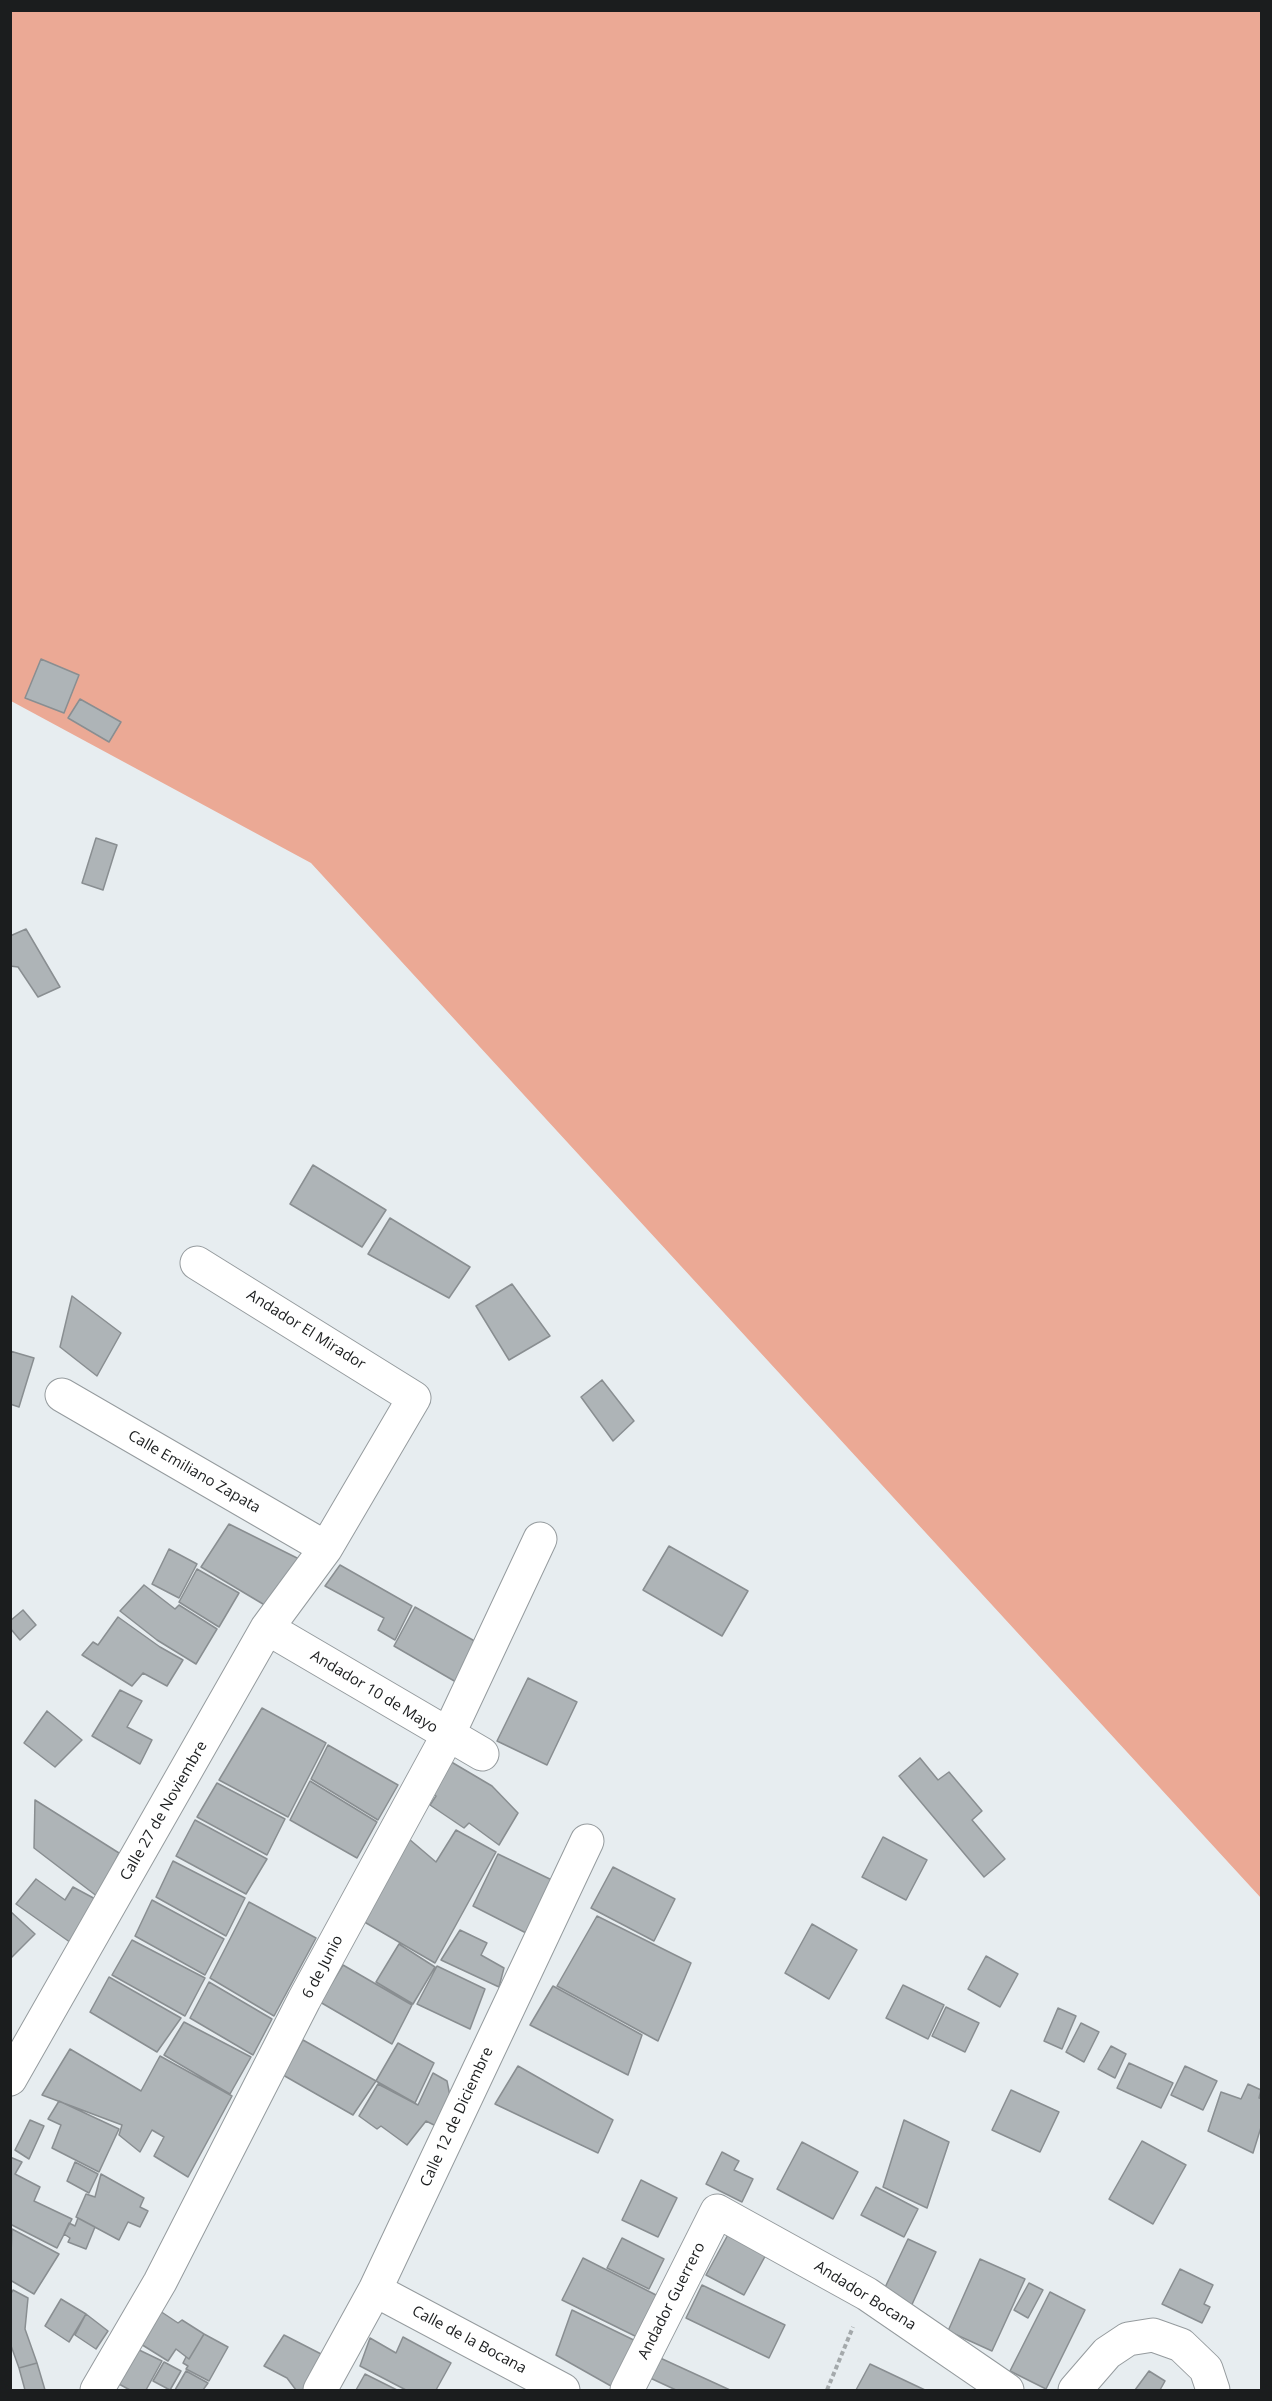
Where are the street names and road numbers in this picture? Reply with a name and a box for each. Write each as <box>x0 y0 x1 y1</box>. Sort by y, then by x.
street label: Andador El Mirador <box>243 1286 369 1374</box>
street label: Calle Emiliano Zapata <box>125 1427 263 1517</box>
street label: Andador 10 de Mayo <box>307 1647 441 1737</box>
street label: Calle 27 de Noviembre <box>117 1738 211 1884</box>
street label: 6 de Junio <box>299 1932 347 2002</box>
street label: Calle 12 de Diciembre <box>417 2044 497 2190</box>
street label: Andador Guerrero <box>635 2240 709 2362</box>
street label: Andador Bocana <box>811 2258 919 2334</box>
street label: Calle de la Bocana <box>409 2302 529 2378</box>

